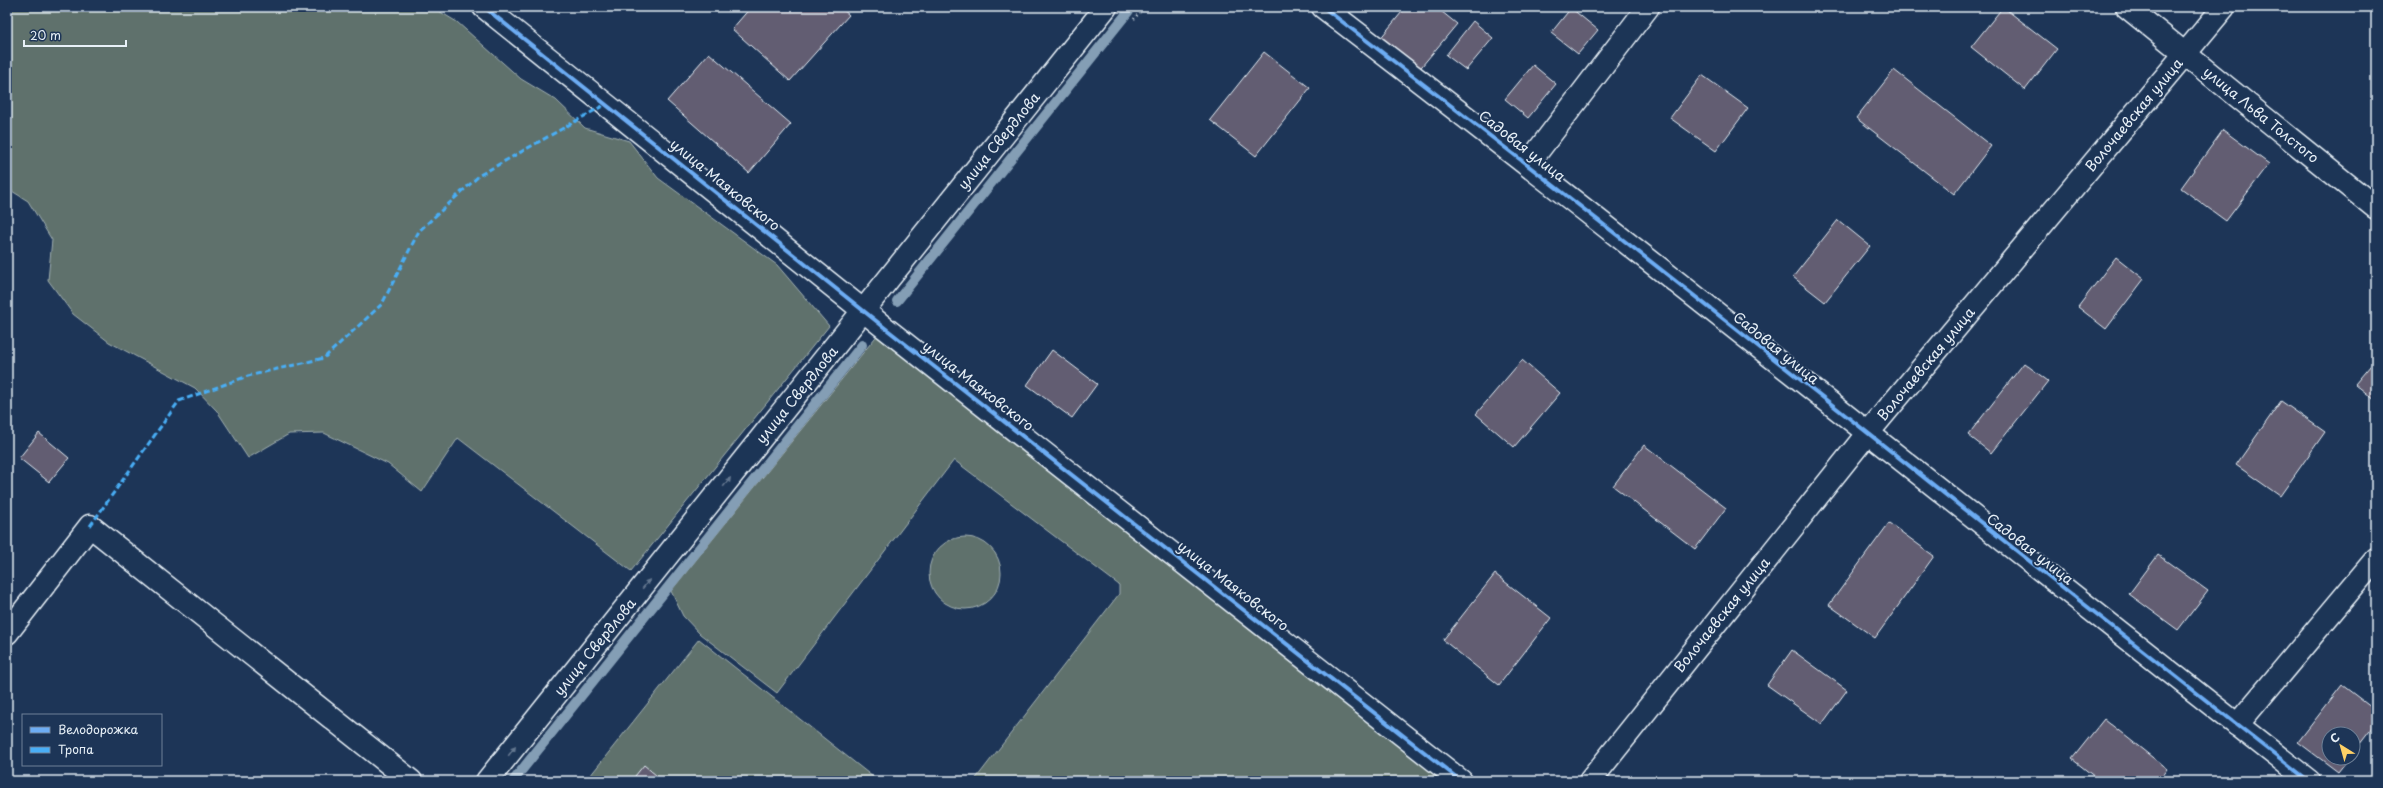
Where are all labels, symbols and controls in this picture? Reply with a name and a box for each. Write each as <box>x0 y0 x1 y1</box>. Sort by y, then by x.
scale bar <box>24 22 126 48</box>
text: 20 m <box>30 26 61 44</box>
street label: Волочаевская улица <box>2080 53 2188 176</box>
street label: улица Льва Толстого <box>2199 61 2324 168</box>
street label: улица Свердлова <box>953 87 1045 194</box>
street label: Садовая улица <box>1474 105 1570 186</box>
street label: улица Маяковского <box>666 134 785 236</box>
street label: Волочаевская улица <box>1872 302 1980 425</box>
street label: Садовая улица <box>1729 306 1824 389</box>
street label: улица Маяковского <box>918 335 1039 436</box>
street label: улица Свердлова <box>751 341 843 448</box>
one-way arrow <box>723 477 731 488</box>
street label: Садовая улица <box>1982 508 2078 589</box>
street label: улица Маяковского <box>1173 535 1294 636</box>
street label: Волочаевская улица <box>1669 553 1775 677</box>
one-way arrow <box>641 578 650 589</box>
street label: улица Свердлова <box>549 593 641 700</box>
legend <box>22 714 162 766</box>
text: Велодорожка <box>58 720 138 738</box>
north arrow <box>2321 726 2361 766</box>
text: С <box>2326 728 2343 747</box>
text: Тропа <box>58 740 94 758</box>
one-way arrow <box>507 745 516 756</box>

